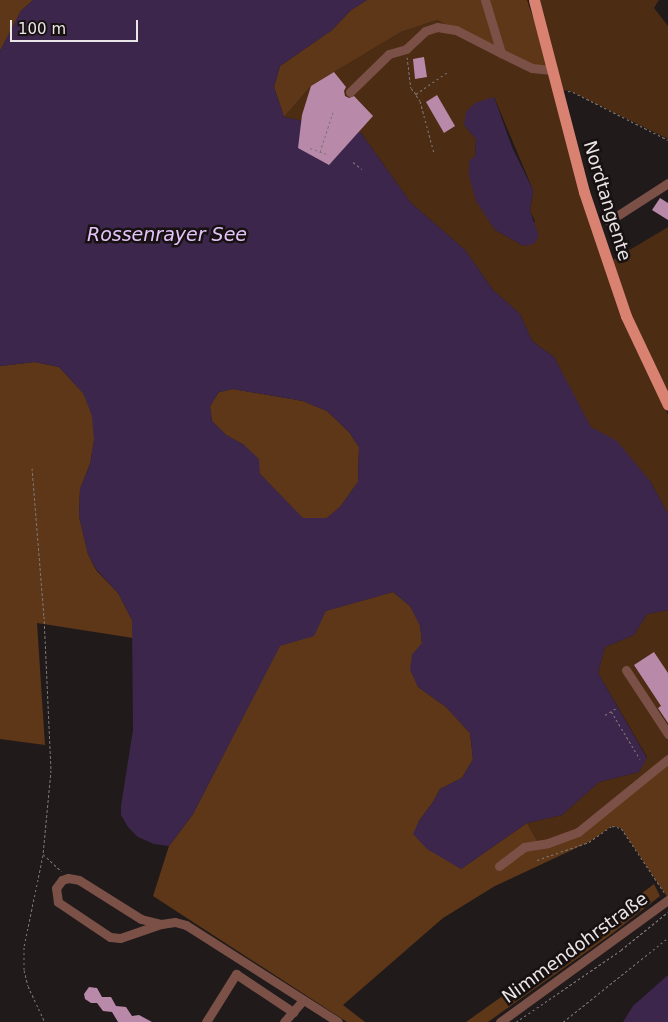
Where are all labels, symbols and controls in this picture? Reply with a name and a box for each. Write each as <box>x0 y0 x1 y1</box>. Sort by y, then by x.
scale bar <box>12 10 140 42</box>
text: 100 m <box>18 20 66 38</box>
street label: Nordtangente <box>578 138 636 264</box>
water label: Rossenrayer See <box>87 224 247 246</box>
street label: Nimmendohrstraße <box>498 888 652 1008</box>

